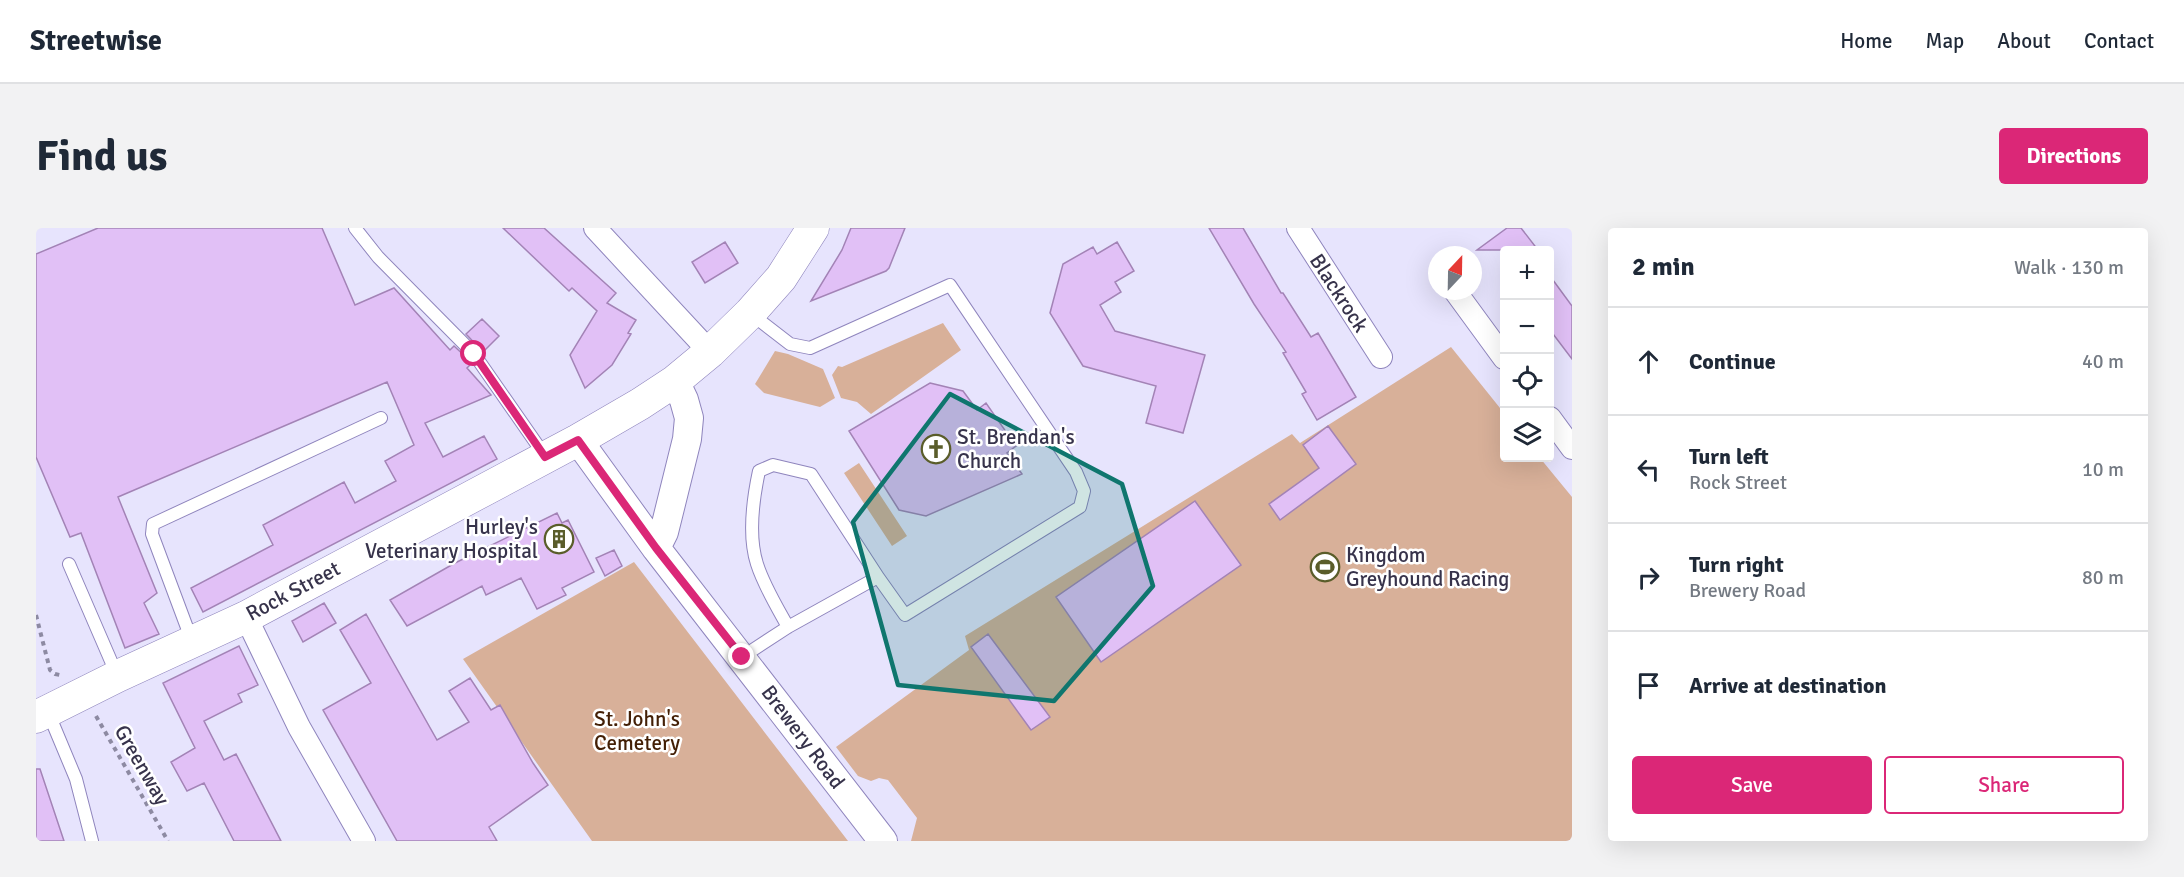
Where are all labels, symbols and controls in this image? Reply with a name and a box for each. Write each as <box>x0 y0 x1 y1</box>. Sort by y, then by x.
text: Streetwise <box>30 24 162 58</box>
text: Home <box>1840 28 1893 54</box>
text: Map <box>1926 28 1964 54</box>
text: About <box>1997 28 2051 54</box>
text: Contact <box>2084 28 2154 54</box>
button: Directions <box>1999 128 2148 184</box>
text: Find us <box>36 131 167 182</box>
north arrow <box>1428 246 1482 300</box>
map controls <box>1500 246 1554 462</box>
button: + <box>1500 246 1554 300</box>
street label: Blackrock <box>1304 249 1374 338</box>
text: 2 min <box>1632 251 1695 283</box>
text: Walk · 130 m <box>2014 255 2124 280</box>
button: − <box>1500 300 1554 354</box>
route start <box>460 340 486 366</box>
icon: ahead <box>1632 345 1665 378</box>
text: Continue <box>1689 348 1776 375</box>
text: 40 m <box>2082 349 2124 374</box>
button: locate <box>1500 354 1554 408</box>
button: layers <box>1500 408 1554 462</box>
place label: St. Brendan's Church <box>957 424 1075 474</box>
church icon: St. Brendan's Church <box>920 433 952 465</box>
text: Turn left <box>1689 443 1769 470</box>
icon: left <box>1632 453 1665 486</box>
text: 10 m <box>2082 457 2124 482</box>
text: Rock Street <box>1689 470 1787 495</box>
place label: Hurley's Veterinary Hospital <box>365 514 538 564</box>
building icon: Hurley's Veterinary Hospital <box>543 523 575 555</box>
place label: Kingdom Greyhound Racing <box>1346 542 1509 592</box>
sports icon: Kingdom Greyhound Racing <box>1309 551 1341 583</box>
text: Turn right <box>1689 551 1784 578</box>
street label: Rock Street <box>241 555 345 627</box>
icon: right <box>1632 561 1665 594</box>
text: 80 m <box>2082 565 2124 590</box>
text: Brewery Road <box>1689 578 1806 603</box>
route end <box>728 643 754 669</box>
icon: arrive <box>1632 669 1665 702</box>
text: Arrive at destination <box>1689 672 1886 699</box>
street label: Brewery Road <box>756 680 850 794</box>
park label: St. John's Cemetery <box>594 706 680 756</box>
street label: Greenway <box>109 720 175 810</box>
button: Save <box>1632 756 1872 814</box>
button: Share <box>1884 756 2124 814</box>

